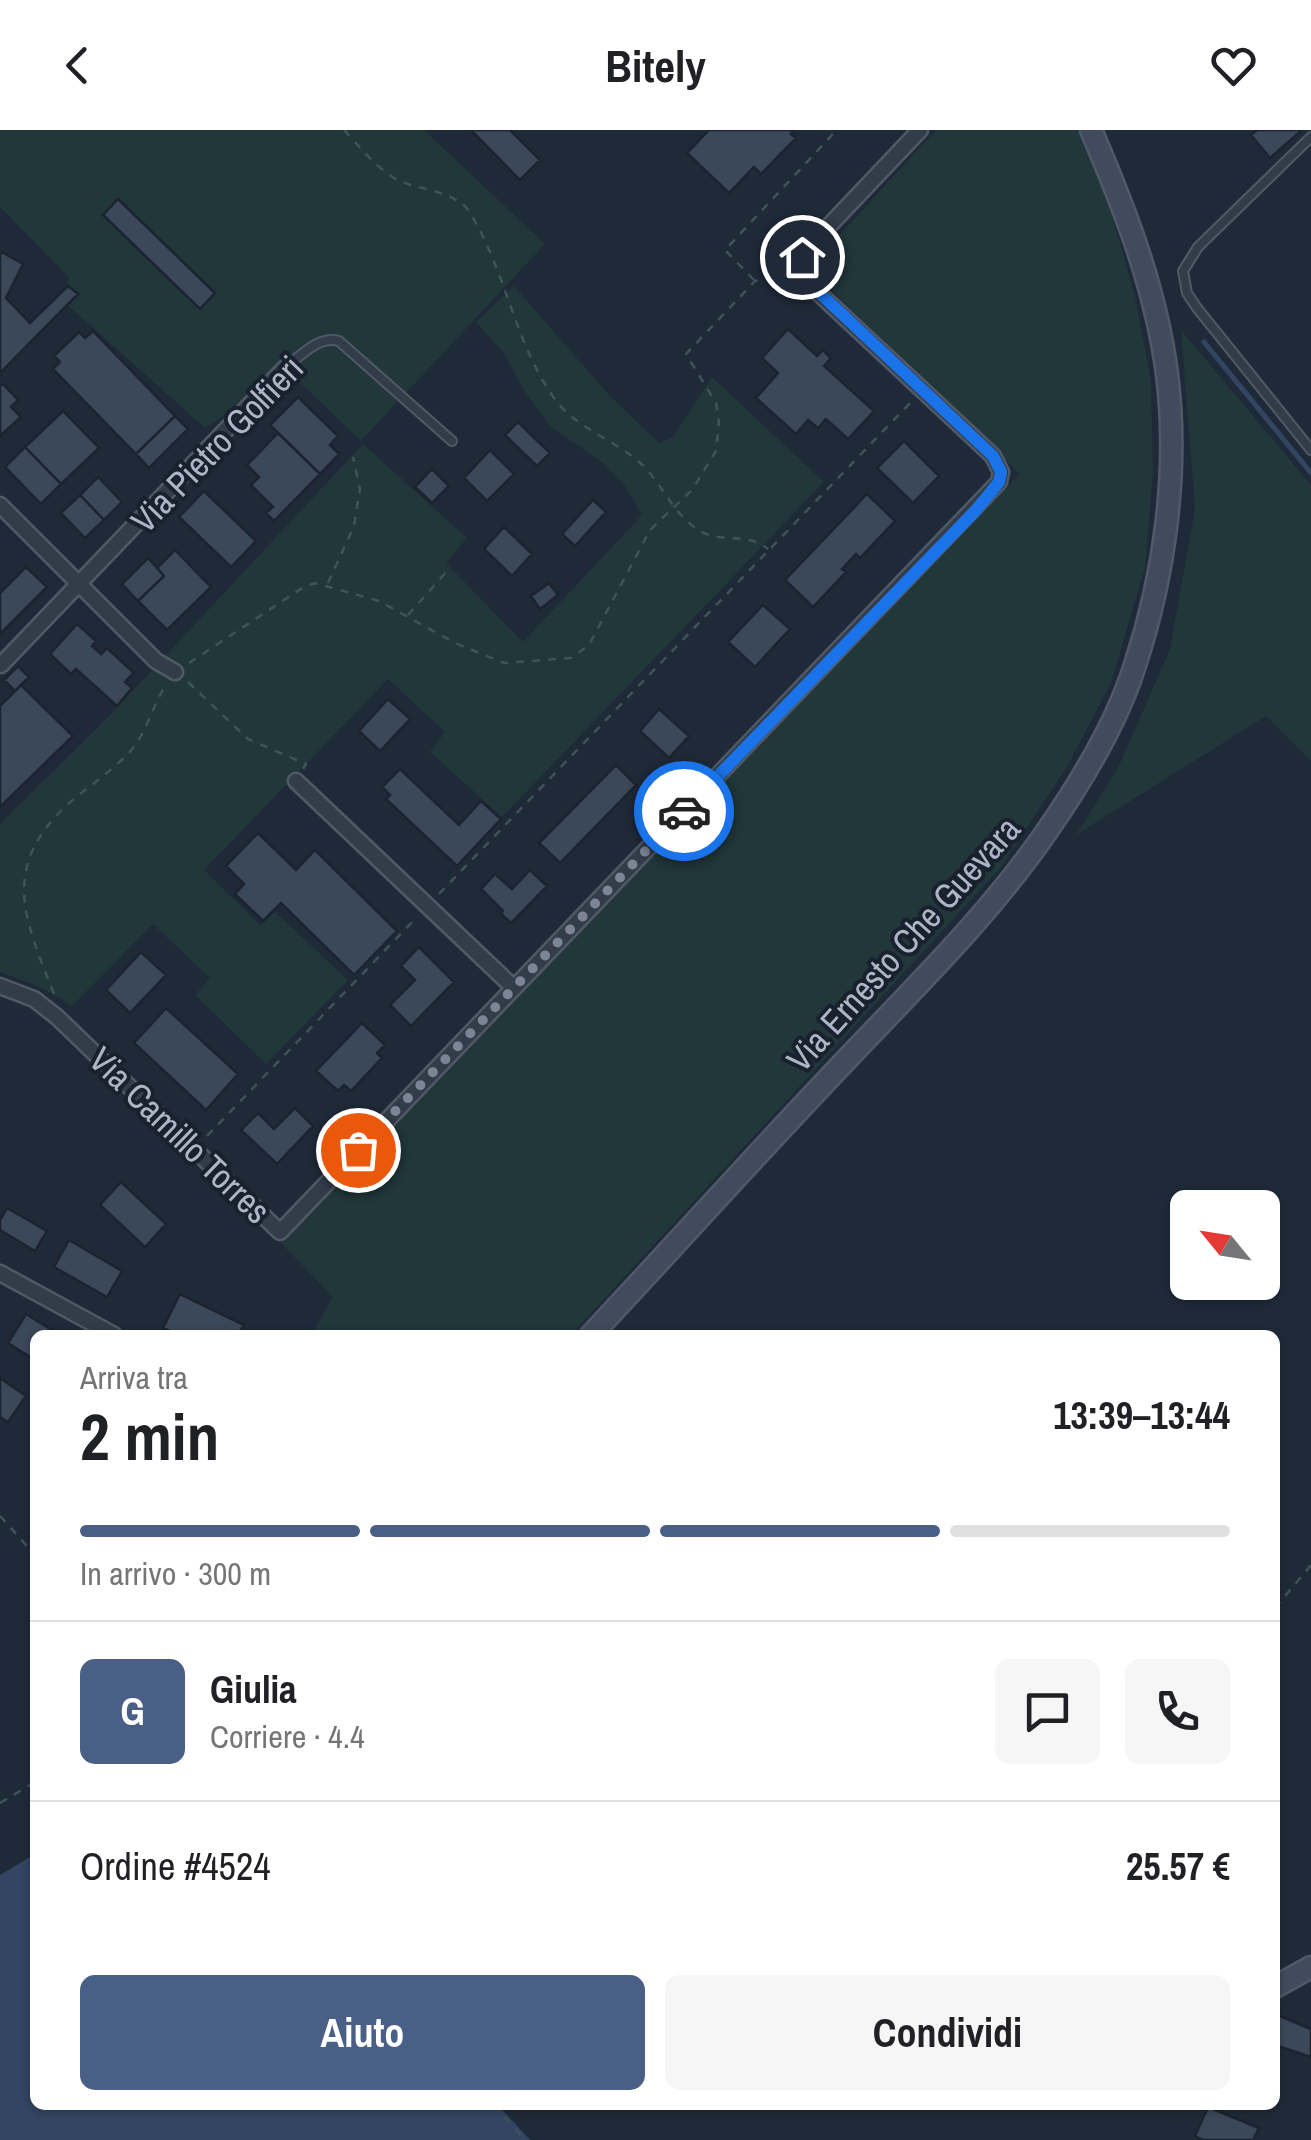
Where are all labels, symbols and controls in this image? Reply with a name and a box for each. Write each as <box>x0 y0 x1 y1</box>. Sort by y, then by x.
text: Bitely <box>605 35 706 96</box>
icon: back <box>50 38 105 93</box>
icon: heart <box>1206 38 1261 93</box>
pin <box>760 215 845 300</box>
icon: home <box>775 230 830 285</box>
street label: Via Pietro Golfieri <box>120 345 314 543</box>
courier <box>634 761 734 861</box>
icon: car <box>657 784 712 839</box>
street label: Via Ernesto Che Guevara <box>776 806 1030 1082</box>
street label: Via Camillo Torres <box>79 1036 281 1234</box>
pin <box>316 1108 401 1193</box>
icon: bag <box>331 1123 386 1178</box>
north arrow <box>1170 1190 1280 1300</box>
map controls <box>1170 1190 1280 1300</box>
text: Arriva tra <box>80 1356 188 1399</box>
text: 13:39–13:44 <box>1053 1390 1230 1441</box>
text: 2 min <box>80 1393 219 1480</box>
text: In arrivo · 300 m <box>80 1552 271 1595</box>
button: chat <box>995 1659 1100 1764</box>
button: phone <box>1125 1659 1230 1764</box>
text: Giulia <box>210 1664 297 1715</box>
text: G <box>120 1686 145 1737</box>
text: Corriere · 4.4 <box>210 1715 365 1758</box>
text: Ordine #4524 <box>80 1841 271 1892</box>
text: 25.57 € <box>1126 1841 1230 1892</box>
button: Aiuto <box>80 1975 645 2090</box>
button: Condividi <box>665 1975 1230 2090</box>

